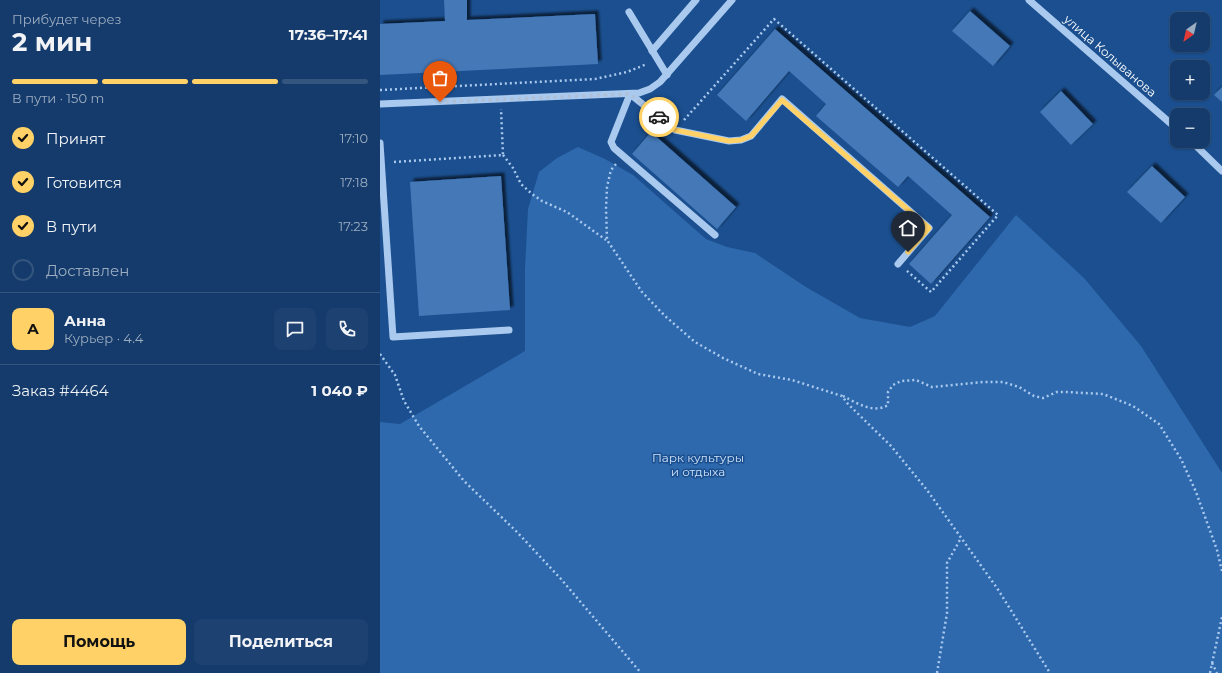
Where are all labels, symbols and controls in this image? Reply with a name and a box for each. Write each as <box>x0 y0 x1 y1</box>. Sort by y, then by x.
text: Прибудет через <box>12 11 121 27</box>
street label: улица Колыванова <box>1060 11 1160 100</box>
north arrow <box>1170 12 1210 52</box>
map controls <box>1170 12 1210 148</box>
text: 17:36–17:41 <box>289 25 368 44</box>
text: 2 мин <box>12 26 92 58</box>
button: + <box>1170 60 1210 100</box>
pin <box>423 61 457 102</box>
icon: bag <box>429 67 451 89</box>
text: В пути · 150 m <box>12 90 104 106</box>
courier <box>639 97 679 137</box>
icon: car <box>648 106 670 128</box>
button: − <box>1170 108 1210 148</box>
icon: check <box>12 127 34 149</box>
text: Принят <box>46 129 105 148</box>
text: 17:10 <box>340 130 368 146</box>
icon: check <box>12 171 34 193</box>
text: Готовится <box>46 173 122 192</box>
text: 17:18 <box>340 174 368 190</box>
pin <box>891 211 925 252</box>
icon: check <box>12 215 34 237</box>
text: В пути <box>46 217 97 236</box>
icon: home <box>897 217 919 239</box>
text: 17:23 <box>338 218 368 234</box>
text: Доставлен <box>46 261 129 280</box>
button: chat <box>274 308 316 350</box>
button: phone <box>326 308 368 350</box>
text: Анна <box>64 311 106 330</box>
text: А <box>27 319 39 338</box>
text: Курьер · 4.4 <box>64 330 143 346</box>
text: Заказ #4464 <box>12 381 109 400</box>
text: 1 040 ₽ <box>311 381 368 400</box>
park label: Парк культуры и отдыха <box>652 450 744 479</box>
button: Помощь <box>12 619 186 665</box>
button: Поделиться <box>194 619 368 665</box>

